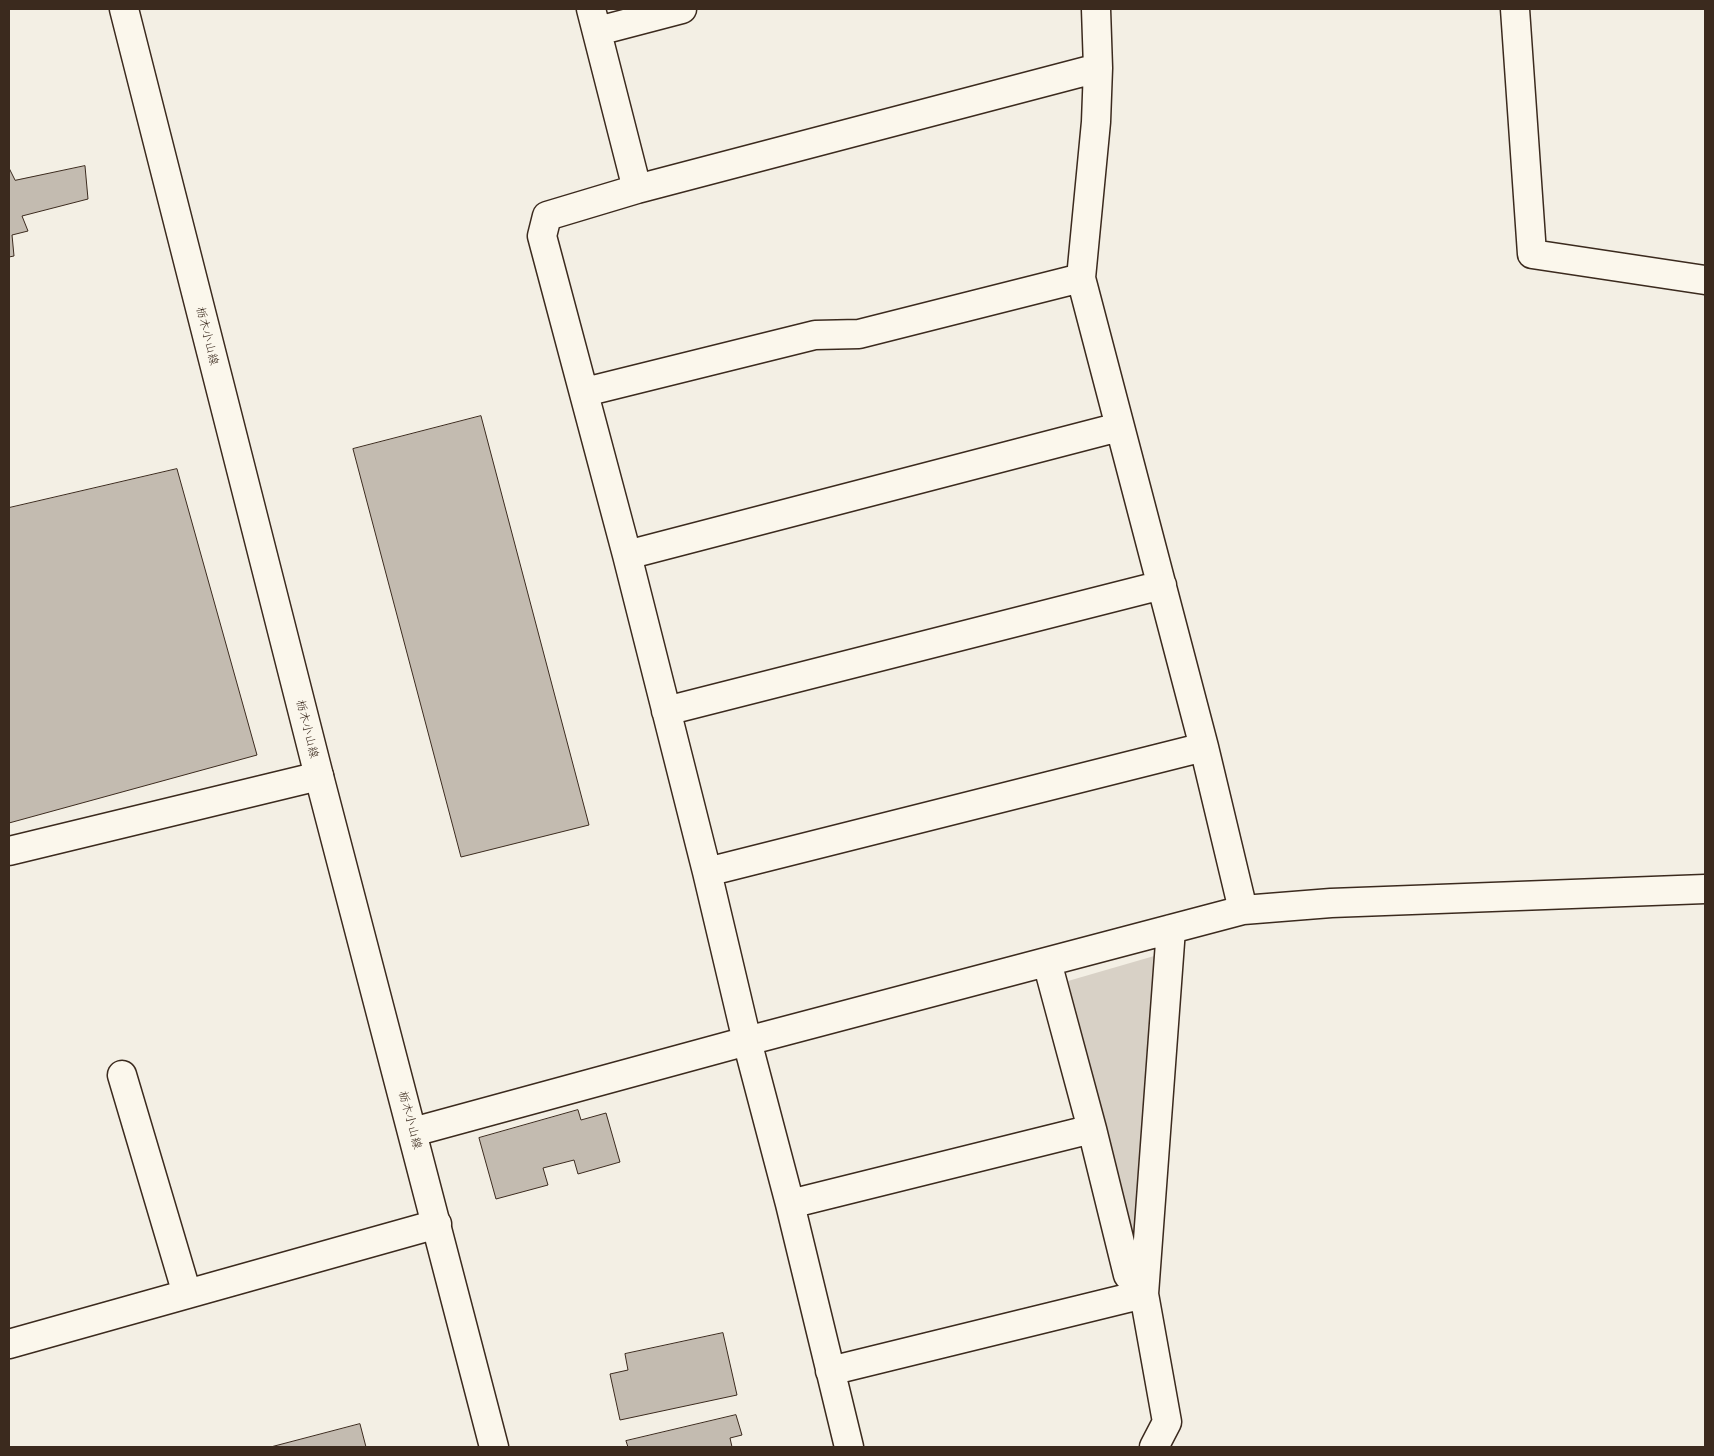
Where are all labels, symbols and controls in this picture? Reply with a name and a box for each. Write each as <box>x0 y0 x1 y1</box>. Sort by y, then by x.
street label: 栃木小山線 <box>193 305 221 367</box>
street label: 栃木小山線 <box>293 698 321 760</box>
street label: 栃木小山線 <box>395 1089 425 1151</box>

